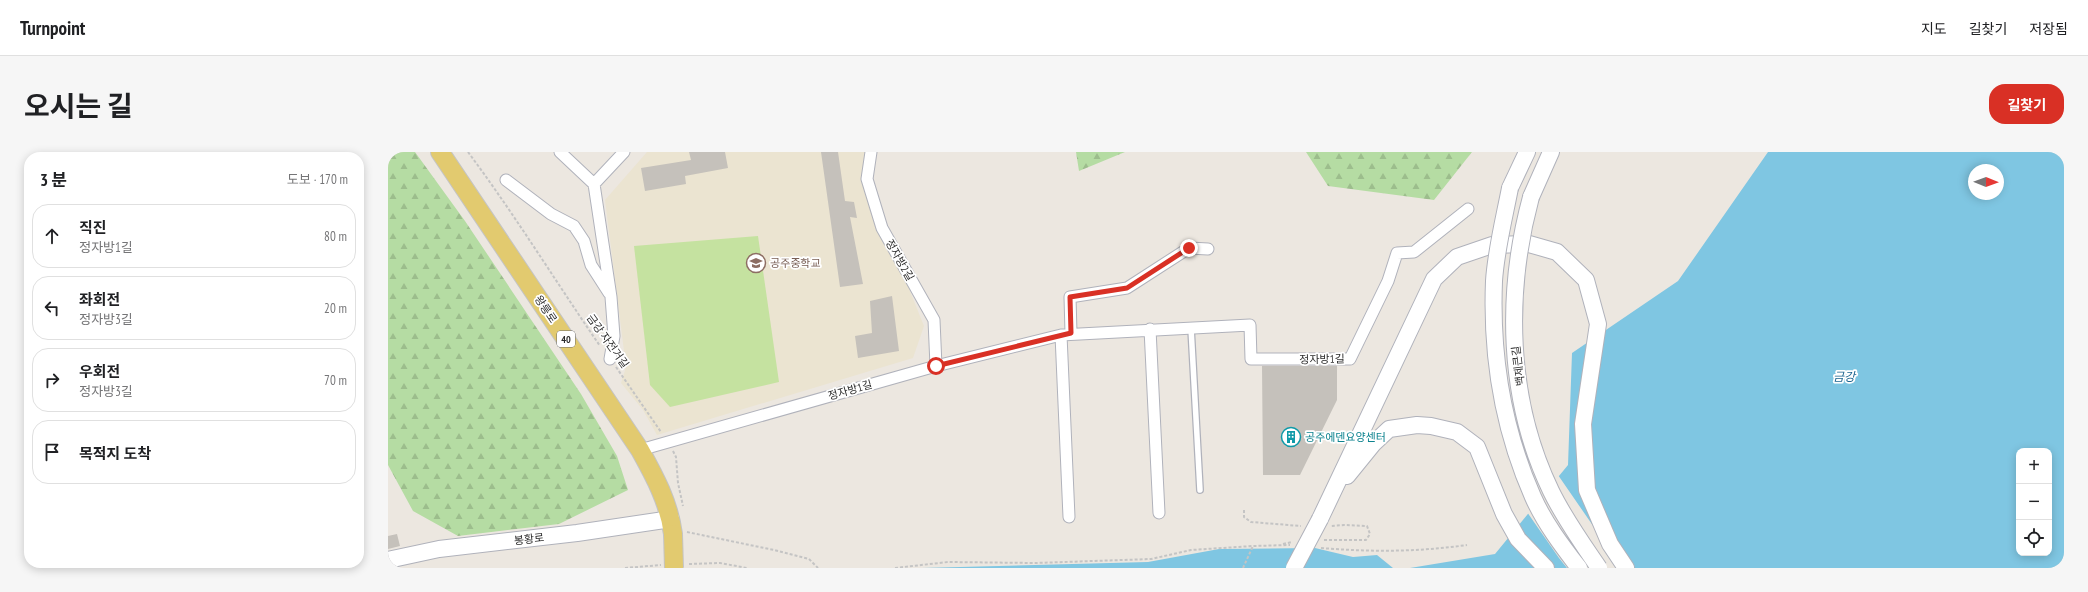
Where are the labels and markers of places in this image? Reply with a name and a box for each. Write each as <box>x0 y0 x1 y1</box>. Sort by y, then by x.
school or university icon: 공주중학교 <box>745 252 767 274</box>
place label: 공주중학교 <box>770 256 821 270</box>
building icon: 공주에덴요양센터 <box>1280 426 1302 448</box>
place label: 공주에덴요양센터 <box>1305 430 1386 444</box>

